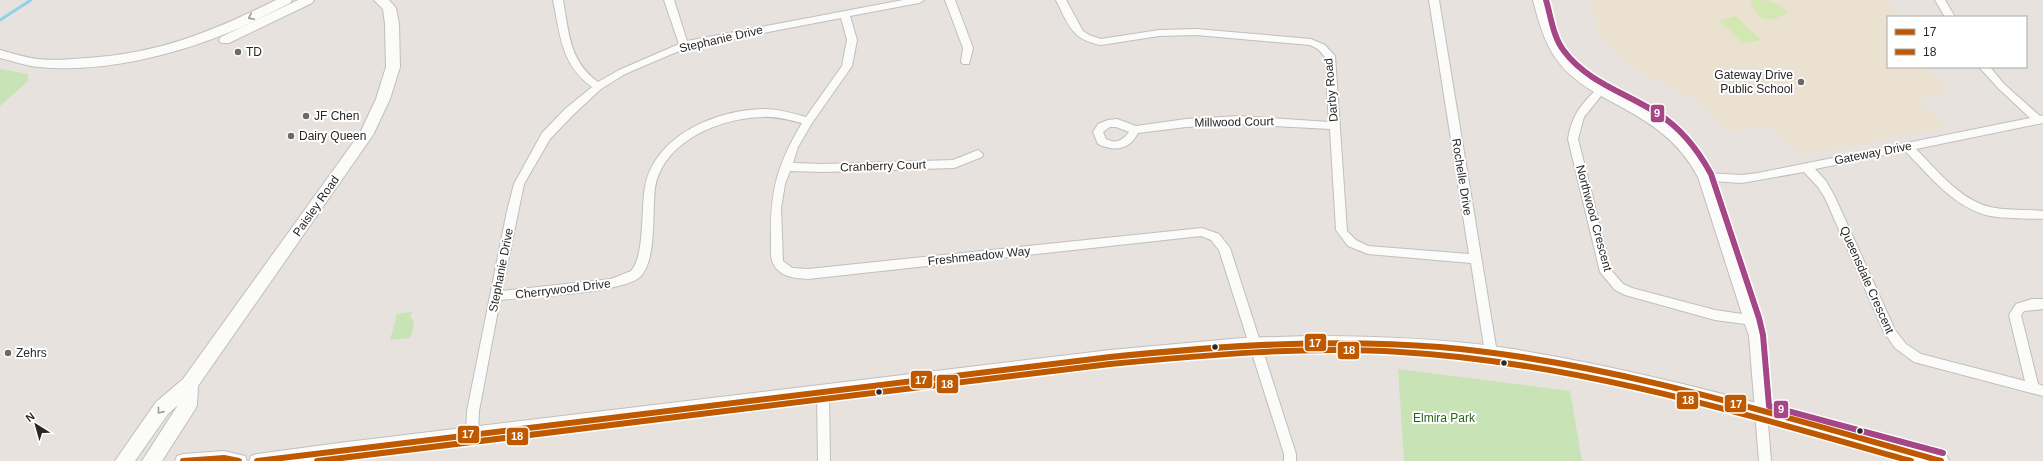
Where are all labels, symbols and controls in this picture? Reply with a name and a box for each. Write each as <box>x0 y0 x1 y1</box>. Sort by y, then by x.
one-way arrow <box>248 12 255 20</box>
legend <box>1887 16 2027 68</box>
street label: Stephanie Drive <box>678 23 764 55</box>
text: 17 <box>1923 25 1937 39</box>
place label: TD <box>246 45 262 59</box>
text: 18 <box>1923 45 1937 59</box>
marker: TD <box>233 47 243 57</box>
street label: Darby Road <box>1321 57 1341 123</box>
place label: Gateway Drive Public School <box>1714 68 1793 96</box>
marker: Gateway Drive Public School <box>1796 77 1806 87</box>
line badge: 9 <box>1650 104 1665 123</box>
text: 9 <box>1654 107 1660 119</box>
place label: JF Chen <box>314 109 359 123</box>
marker: JF Chen <box>301 111 311 121</box>
street label: Millwood Court <box>1194 114 1274 130</box>
place label: Dairy Queen <box>299 129 366 143</box>
marker: Dairy Queen <box>286 131 296 141</box>
street label: Rochelle Drive <box>1449 137 1475 217</box>
street label: Gateway Drive <box>1833 139 1913 167</box>
street label: Cranberry Court <box>840 157 927 174</box>
street label: Northwood Crescent <box>1573 163 1615 273</box>
street label: Paisley Road <box>290 173 342 239</box>
street label: Queensdale Crescent <box>1837 224 1897 336</box>
street label: Stephanie Drive <box>486 226 516 313</box>
street label: Freshmeadow Way <box>927 244 1031 268</box>
street label: Cherrywood Drive <box>514 276 612 302</box>
line badge: 17 <box>1304 333 1327 352</box>
text: 17 <box>1309 337 1321 349</box>
line badge: 18 <box>1337 341 1360 360</box>
unlabelled marker <box>1210 342 1220 352</box>
text: 18 <box>1343 344 1355 356</box>
place label: Zehrs <box>16 346 47 360</box>
marker: Zehrs <box>3 348 13 358</box>
unlabelled marker <box>1499 358 1509 368</box>
line badge: 17 <box>910 370 933 389</box>
text: 17 <box>915 374 927 386</box>
line badge: 18 <box>936 374 959 394</box>
text: 18 <box>941 378 953 390</box>
unlabelled marker <box>874 387 884 397</box>
line badge: 18 <box>1676 391 1699 410</box>
text: 18 <box>1682 394 1694 406</box>
line badge: 17 <box>1724 394 1747 413</box>
text: 17 <box>1730 398 1742 410</box>
line badge: 9 <box>1773 400 1789 419</box>
text: 9 <box>1778 403 1784 415</box>
north arrow <box>16 405 56 445</box>
one-way arrow <box>158 407 165 414</box>
text: N <box>23 410 37 424</box>
park label: Elmira Park <box>1413 411 1476 425</box>
line badge: 17 <box>457 425 480 444</box>
unlabelled marker <box>1855 426 1865 436</box>
line badge: 18 <box>506 427 529 446</box>
text: 17 <box>462 428 474 440</box>
text: 18 <box>511 430 523 442</box>

